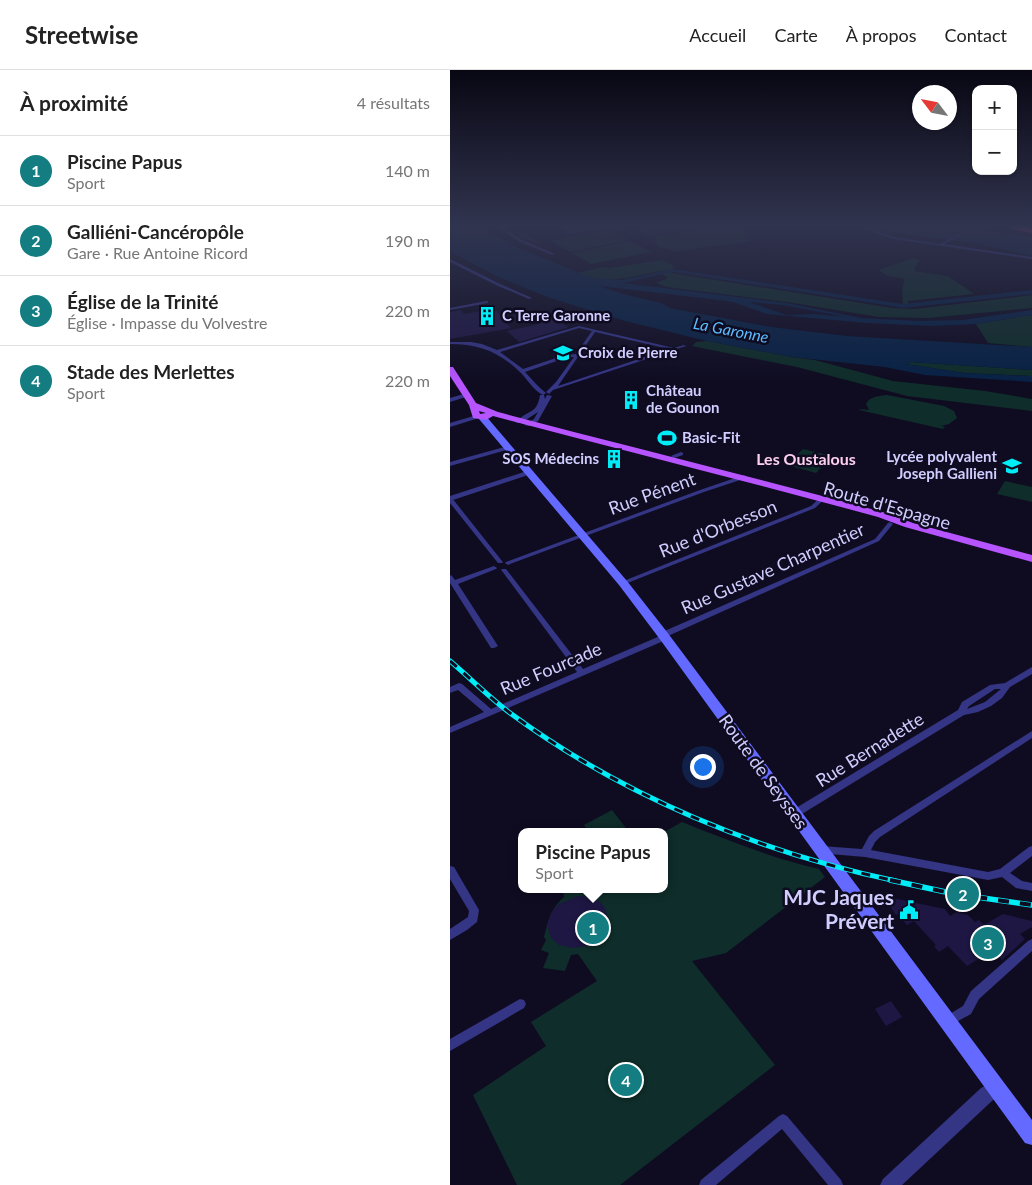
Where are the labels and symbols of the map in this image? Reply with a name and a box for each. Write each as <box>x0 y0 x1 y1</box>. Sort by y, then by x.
north arrow <box>912 85 957 130</box>
building icon: C Terre Garonne <box>476 305 498 327</box>
place label: C Terre Garonne <box>502 306 610 324</box>
water label: La Garonne <box>692 313 771 346</box>
school or university icon: Croix de Pierre <box>552 342 574 364</box>
place label: Croix de Pierre <box>578 343 677 361</box>
place label: Château de Gounon <box>646 381 720 416</box>
building icon: Château de Gounon <box>620 389 642 411</box>
sports icon: Basic-Fit <box>656 427 678 449</box>
place label: Basic-Fit <box>682 428 741 446</box>
place label: Lycée polyvalent Joseph Gallieni <box>886 447 997 482</box>
building icon: SOS Médecins <box>603 448 625 470</box>
place label: SOS Médecins <box>502 449 599 467</box>
district label: Les Oustalous <box>756 449 856 468</box>
school or university icon: Lycée polyvalent Joseph Gallieni <box>1001 455 1023 477</box>
street label: Rue Pénent <box>605 467 699 519</box>
street label: Route d'Espagne <box>821 476 953 534</box>
street label: Rue d'Orbesson <box>656 494 780 562</box>
street label: Rue Gustave Charpentier <box>677 517 868 618</box>
street label: Rue Fourcade <box>497 637 605 699</box>
street label: Rue Bernadette <box>812 707 927 791</box>
street label: Route de Seysses <box>715 710 813 833</box>
your location <box>690 754 716 780</box>
pin: 2 <box>947 875 979 913</box>
place label: MJC Jaques Prévert <box>783 884 894 933</box>
public building icon: MJC Jaques Prévert <box>898 899 920 921</box>
pin: 1 <box>577 909 609 947</box>
pin: 3 <box>972 924 1004 962</box>
pin: 4 <box>610 1061 642 1099</box>

